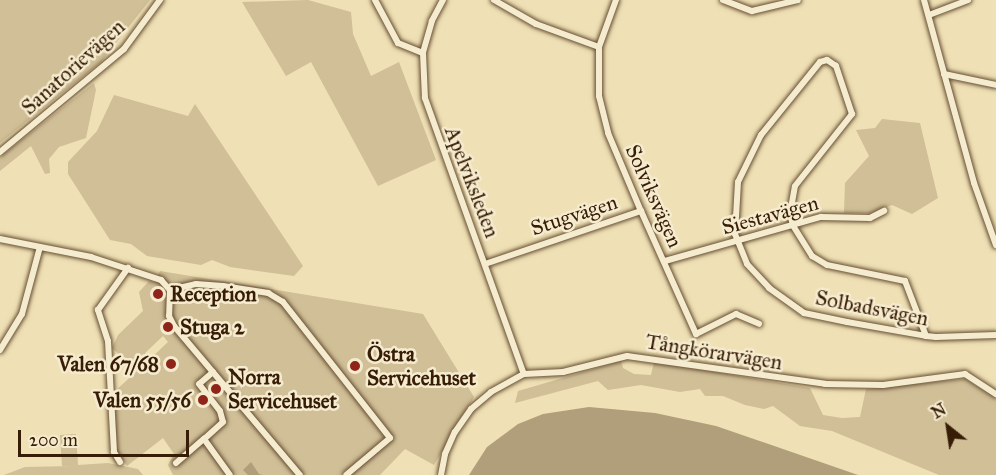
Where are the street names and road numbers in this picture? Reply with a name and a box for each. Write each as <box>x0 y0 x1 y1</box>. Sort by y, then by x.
street label: Sanatorievägen <box>16 14 130 120</box>
street label: Apelviksleden <box>439 123 505 241</box>
street label: Solviksvägen <box>620 140 688 252</box>
street label: Stugvägen <box>527 189 621 241</box>
street label: Siestavägen <box>719 190 821 240</box>
street label: Solbadsvägen <box>813 285 931 331</box>
street label: Tångkörarvägen <box>644 329 784 375</box>

